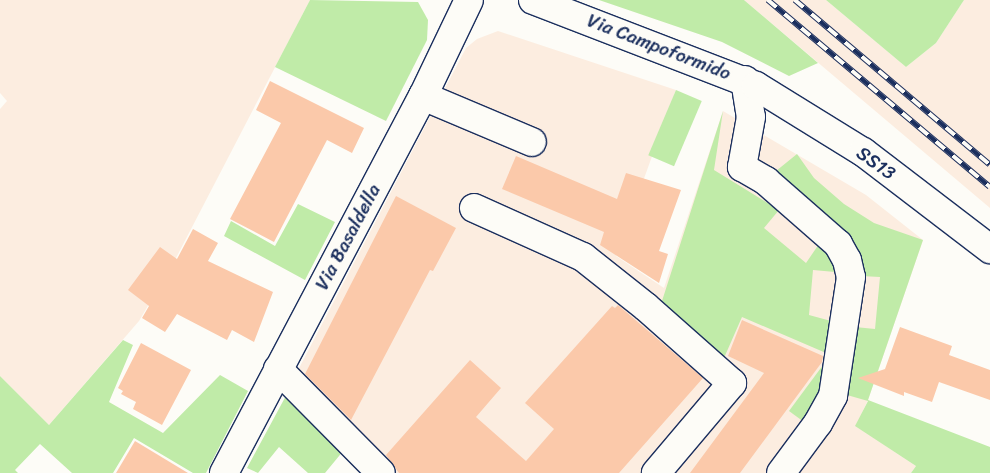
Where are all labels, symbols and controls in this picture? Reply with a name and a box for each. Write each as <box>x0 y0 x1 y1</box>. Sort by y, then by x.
street label: Via Campoformido <box>584 9 734 85</box>
street label: SS13 <box>852 141 900 185</box>
street label: Via Basaldella <box>311 181 385 293</box>

